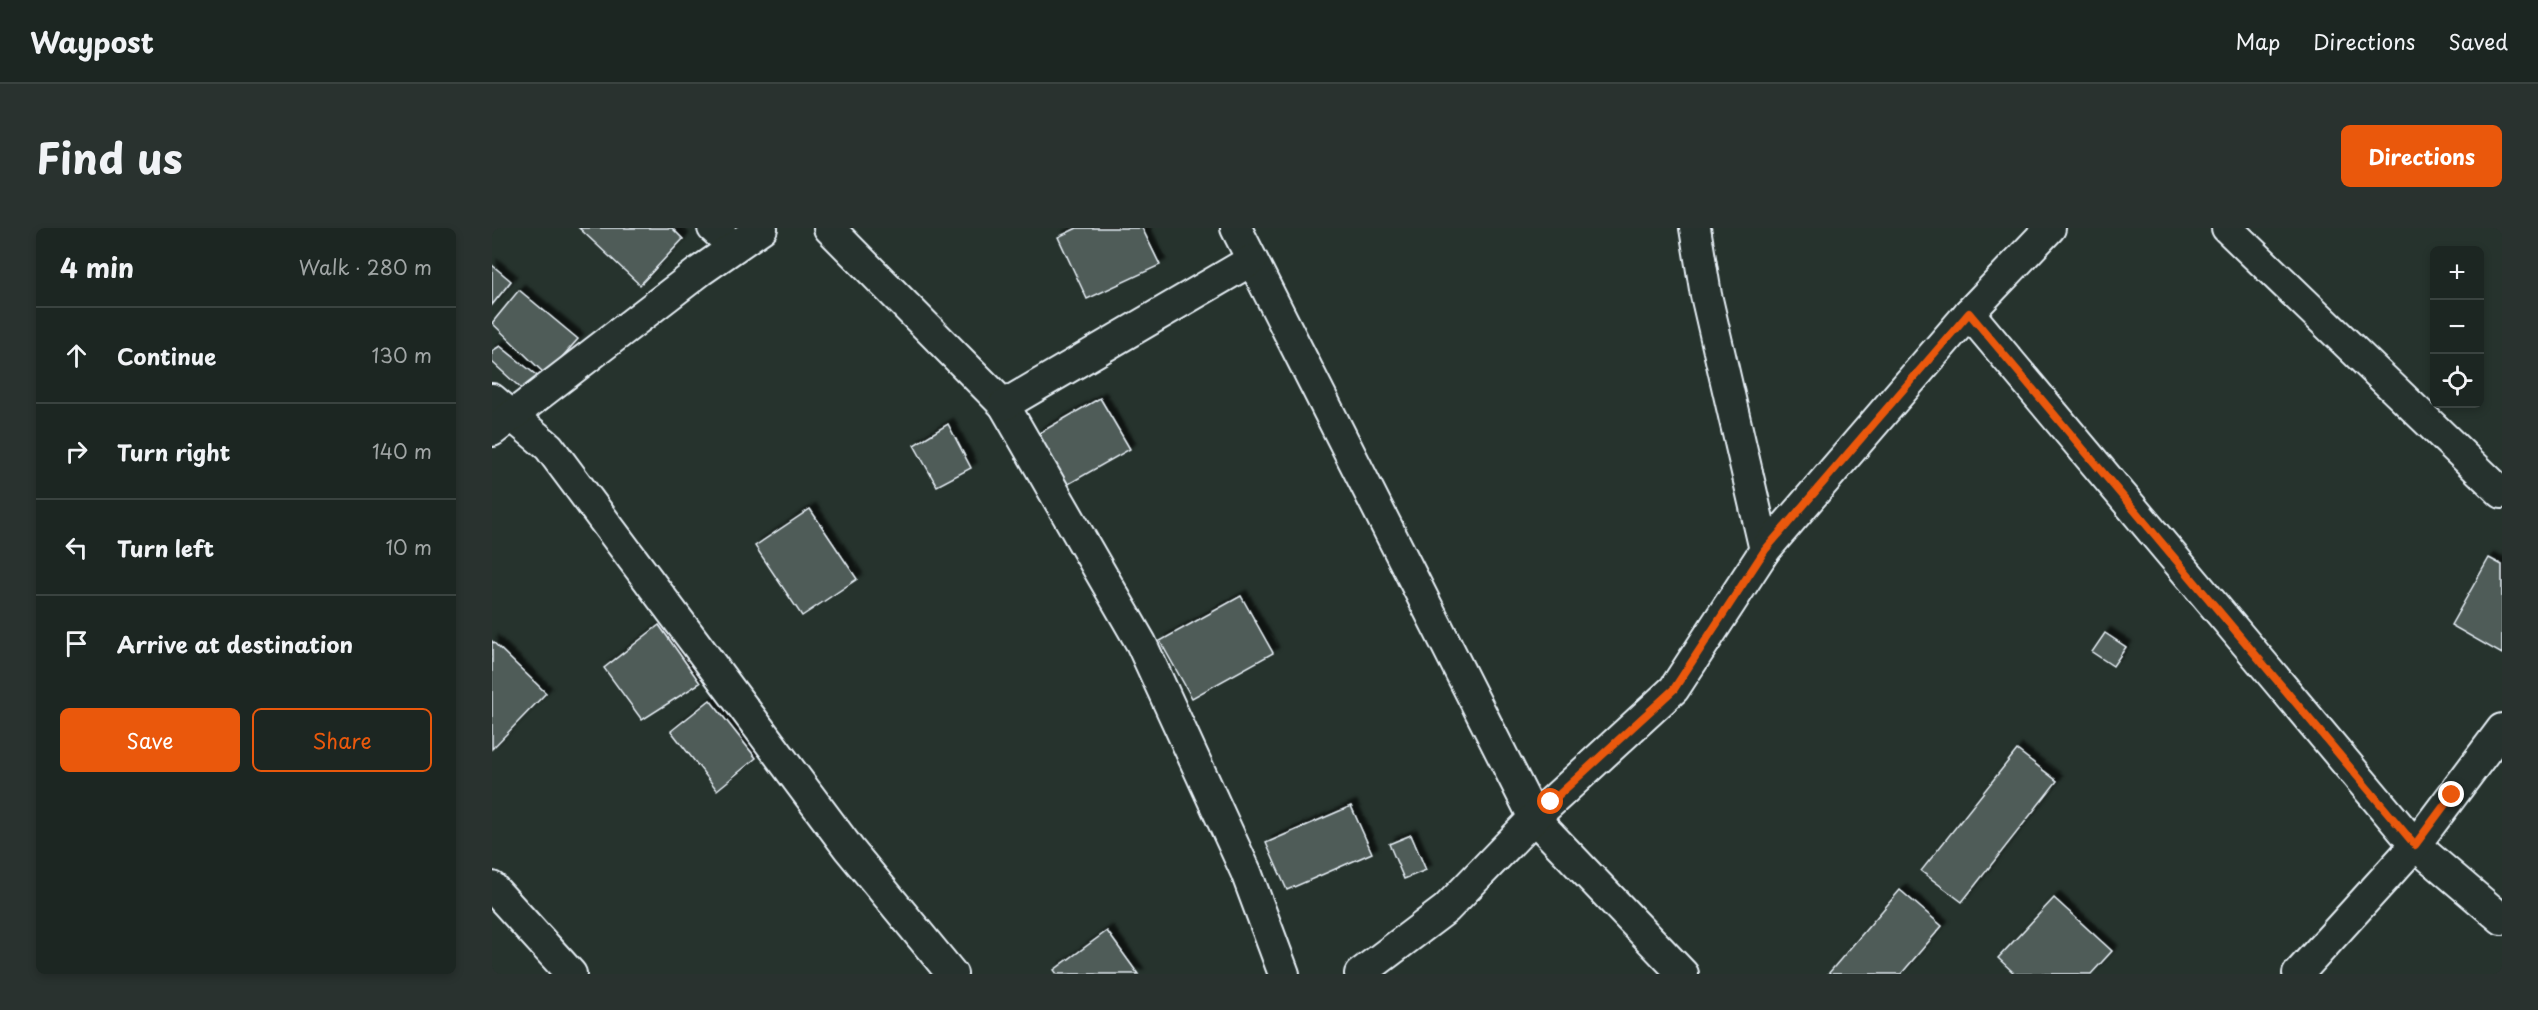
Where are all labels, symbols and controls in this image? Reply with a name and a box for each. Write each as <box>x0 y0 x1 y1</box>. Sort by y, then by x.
text: Waypost <box>30 20 154 63</box>
text: Map <box>2235 25 2280 57</box>
text: Directions <box>2313 25 2415 57</box>
text: Saved <box>2448 25 2508 57</box>
text: Find us <box>36 125 183 188</box>
button: Directions <box>2341 125 2502 187</box>
map controls <box>2430 246 2484 408</box>
button: + <box>2430 246 2484 300</box>
text: 4 min <box>60 248 134 287</box>
text: Walk · 280 m <box>299 252 432 282</box>
button: − <box>2430 300 2484 354</box>
icon: ahead <box>60 339 93 372</box>
text: Continue <box>117 339 216 372</box>
text: 130 m <box>372 340 432 370</box>
button: locate <box>2430 354 2484 408</box>
icon: right <box>60 435 93 468</box>
text: Turn right <box>117 435 230 468</box>
text: 140 m <box>372 436 432 466</box>
icon: left <box>60 531 93 564</box>
text: Turn left <box>117 531 214 564</box>
text: 10 m <box>385 532 432 562</box>
icon: arrive <box>60 627 93 660</box>
text: Arrive at destination <box>117 627 353 660</box>
button: Save <box>60 708 240 772</box>
button: Share <box>252 708 432 772</box>
route end <box>2438 781 2464 807</box>
route start <box>1537 788 1563 814</box>

